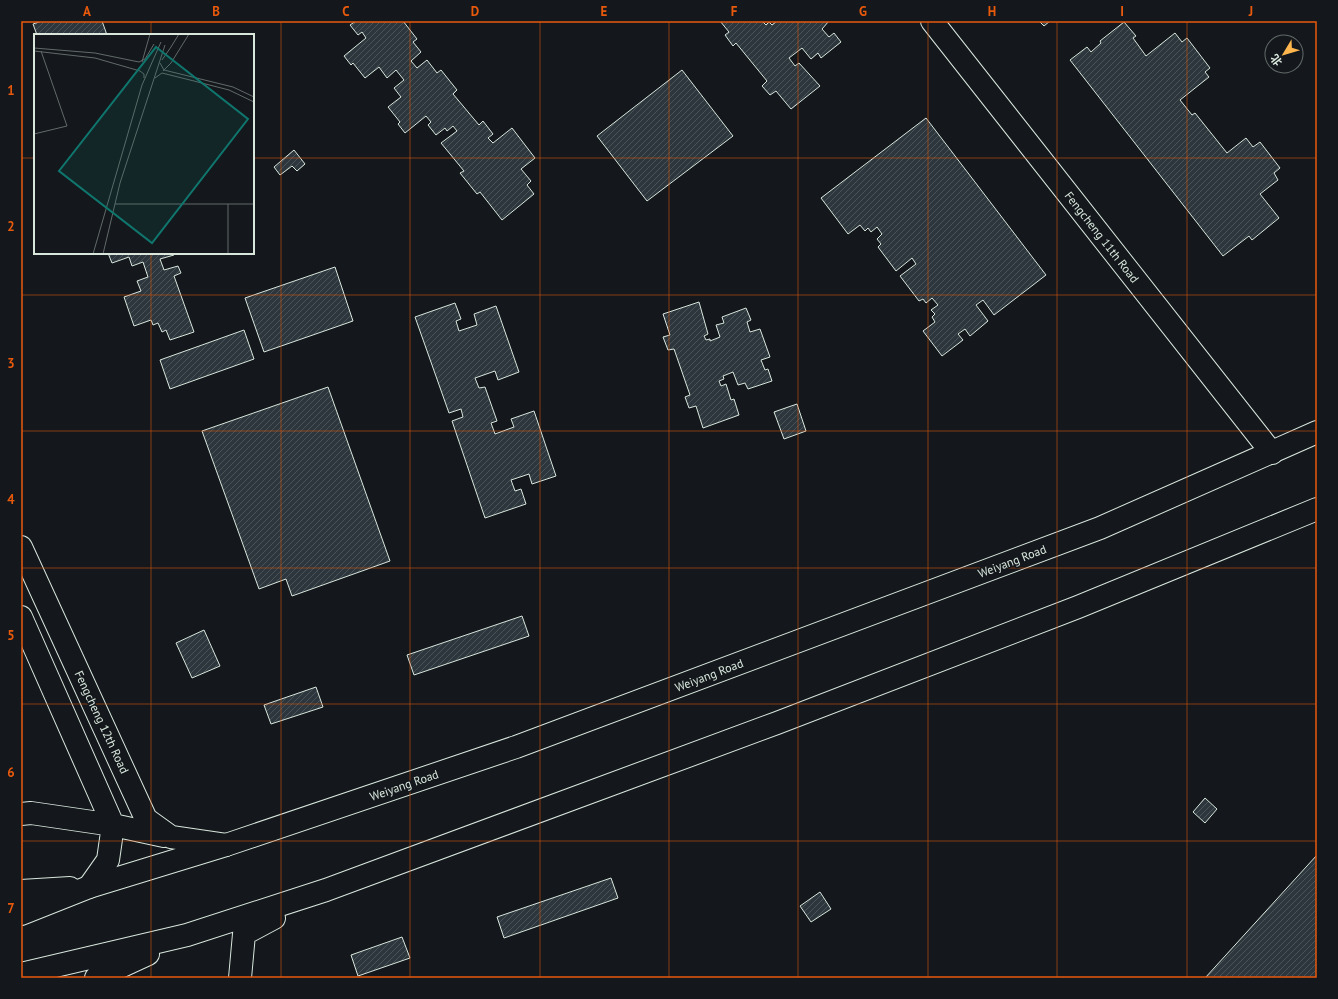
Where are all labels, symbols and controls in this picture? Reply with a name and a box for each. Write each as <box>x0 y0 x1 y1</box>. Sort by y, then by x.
text: A <box>83 3 91 20</box>
text: B <box>212 3 220 20</box>
text: C <box>342 3 350 20</box>
text: D <box>471 3 479 20</box>
text: E <box>601 3 608 20</box>
text: F <box>731 3 738 20</box>
text: G <box>859 3 867 20</box>
text: H <box>988 3 996 20</box>
text: I <box>1120 3 1124 20</box>
text: J <box>1248 3 1253 20</box>
inset map <box>34 34 254 254</box>
north arrow <box>1264 34 1304 74</box>
text: 北 <box>1267 52 1285 69</box>
text: 1 <box>7 82 15 99</box>
street label: Fengcheng 11th Road <box>1062 188 1142 286</box>
text: 2 <box>7 218 15 235</box>
text: 3 <box>7 355 15 372</box>
text: 4 <box>7 491 15 508</box>
street label: Weiyang Road <box>976 541 1048 581</box>
text: 5 <box>7 627 15 644</box>
street label: Weiyang Road <box>673 655 745 695</box>
street label: Fengcheng 12th Road <box>72 668 132 776</box>
text: 6 <box>7 764 15 781</box>
street label: Weiyang Road <box>368 766 440 804</box>
text: 7 <box>7 900 15 917</box>

